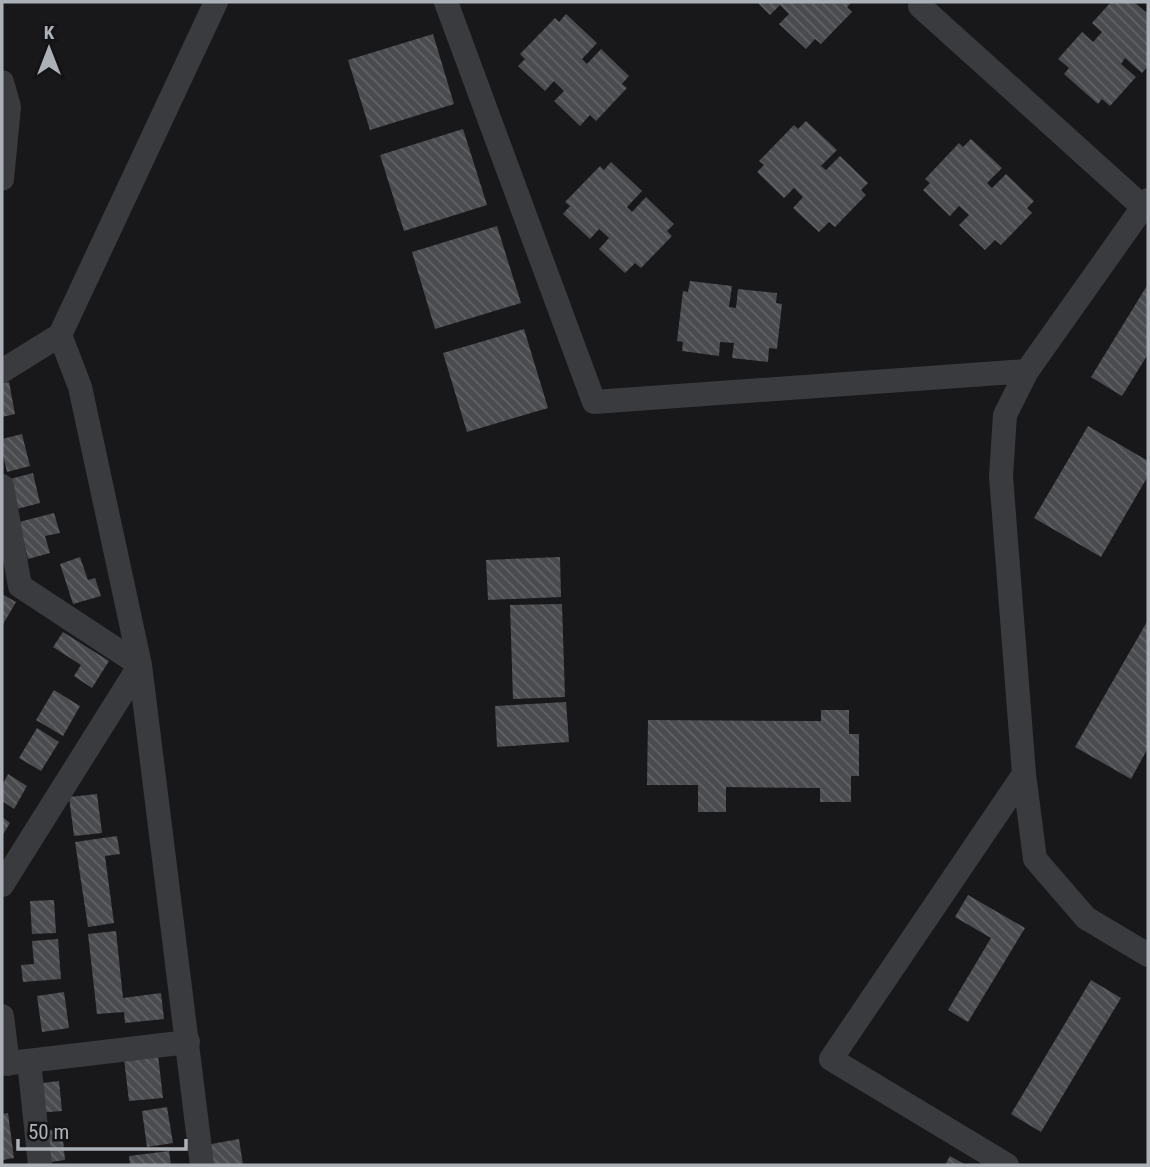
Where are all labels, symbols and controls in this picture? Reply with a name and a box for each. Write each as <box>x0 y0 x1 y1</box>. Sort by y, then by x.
north arrow <box>14 14 84 84</box>
text: K <box>44 21 55 44</box>
scale bar <box>18 1108 186 1152</box>
text: 50 m <box>28 1120 69 1144</box>

